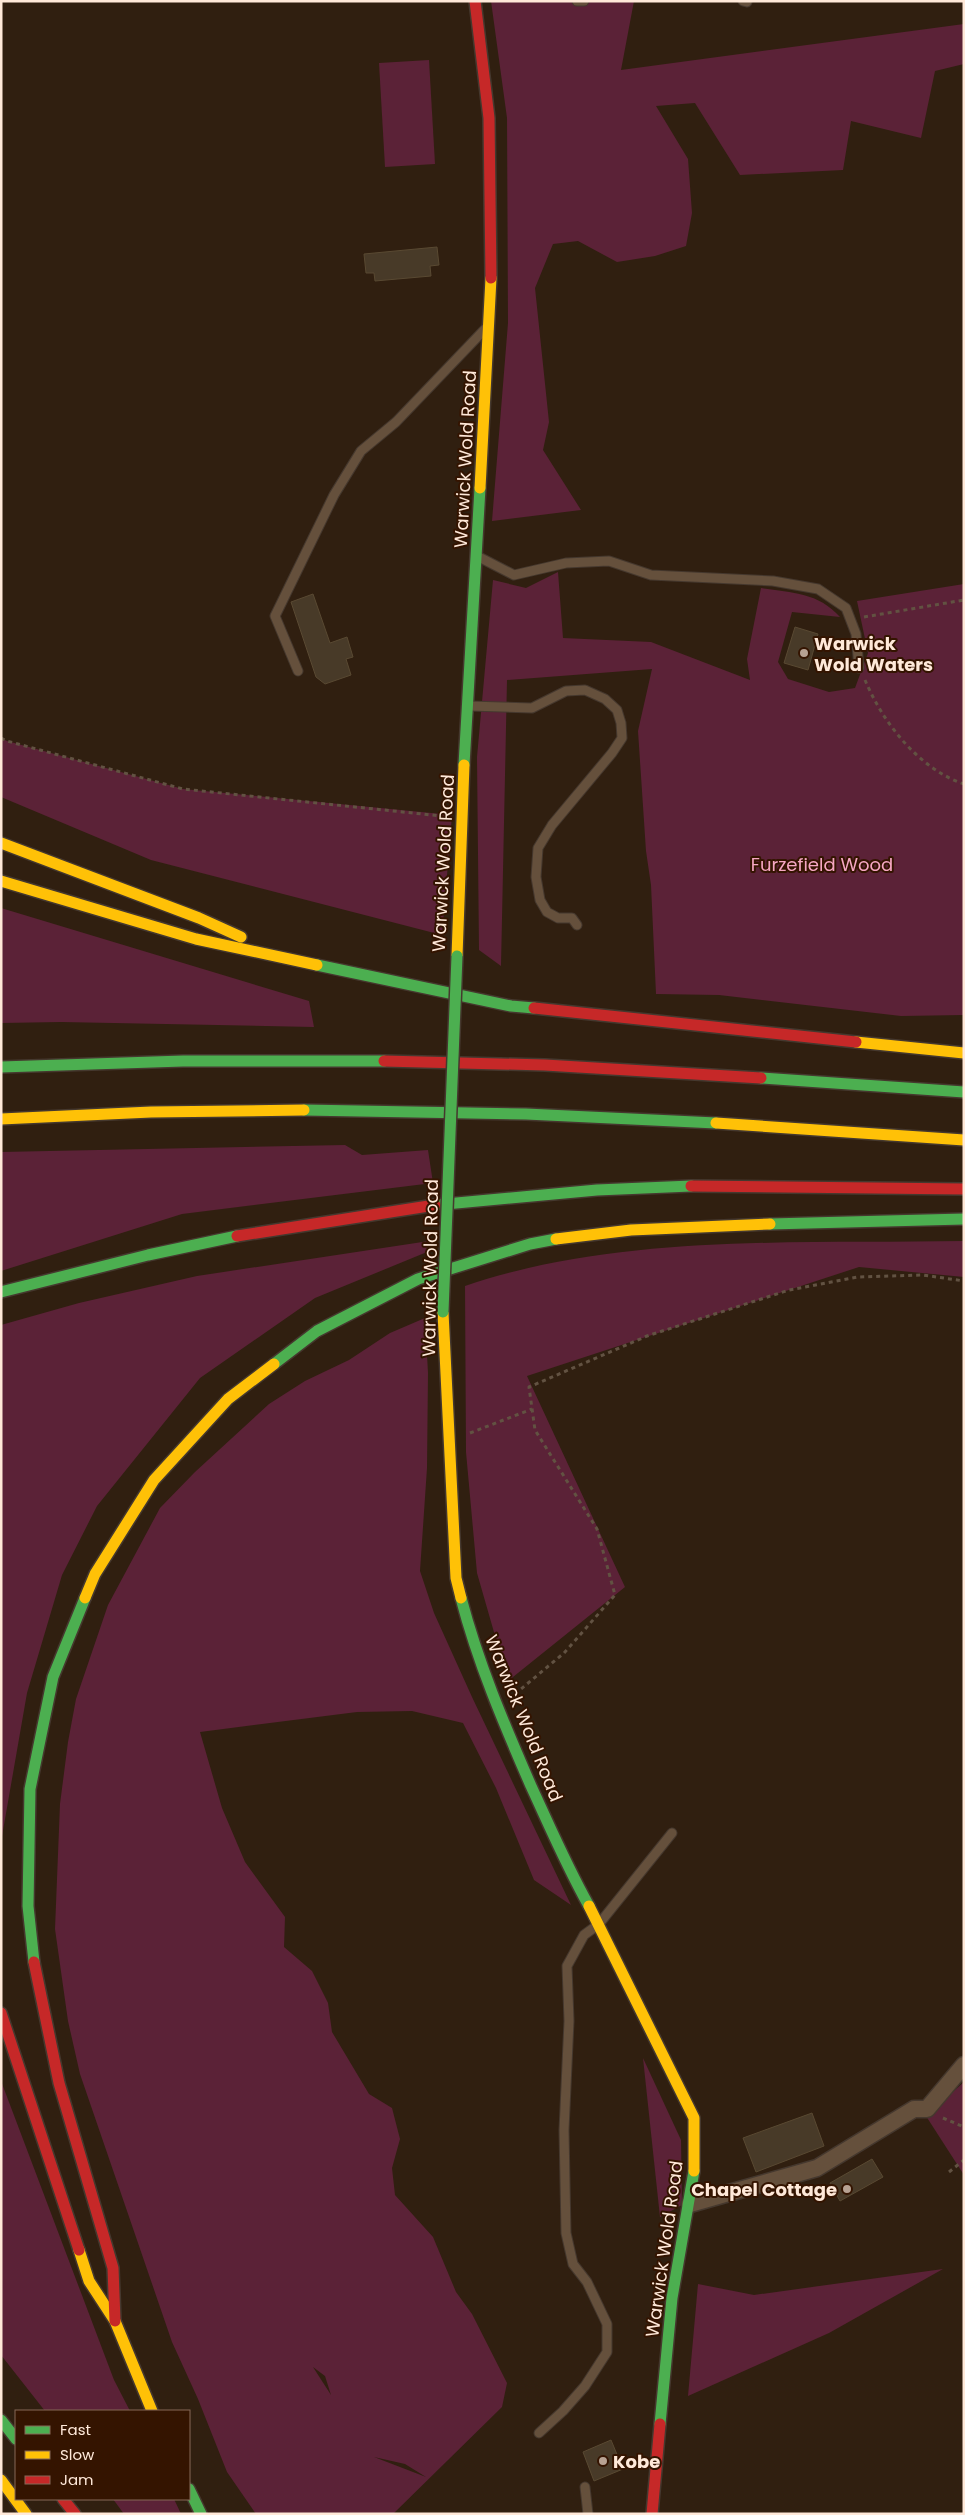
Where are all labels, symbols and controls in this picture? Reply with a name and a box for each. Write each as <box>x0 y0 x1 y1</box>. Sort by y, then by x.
street label: Warwick Wold Road <box>448 369 482 549</box>
place label: Warwick Wold Waters <box>814 631 933 677</box>
marker: Warwick Wold Waters <box>798 647 810 659</box>
street label: Warwick Wold Road <box>426 773 460 953</box>
park label: Furzefield Wood <box>751 852 893 877</box>
street label: Warwick Wold Road <box>416 1179 444 1357</box>
street label: Warwick Wold Road <box>479 1631 569 1805</box>
street label: Warwick Wold Road <box>639 2159 689 2339</box>
place label: Chapel Cottage <box>691 2177 837 2202</box>
marker: Chapel Cottage <box>841 2183 853 2195</box>
legend <box>15 2410 190 2500</box>
text: Fast <box>60 2419 91 2440</box>
text: Slow <box>60 2444 95 2465</box>
place label: Kobe <box>613 2449 660 2474</box>
marker: Kobe <box>597 2455 609 2467</box>
text: Jam <box>60 2469 94 2490</box>

